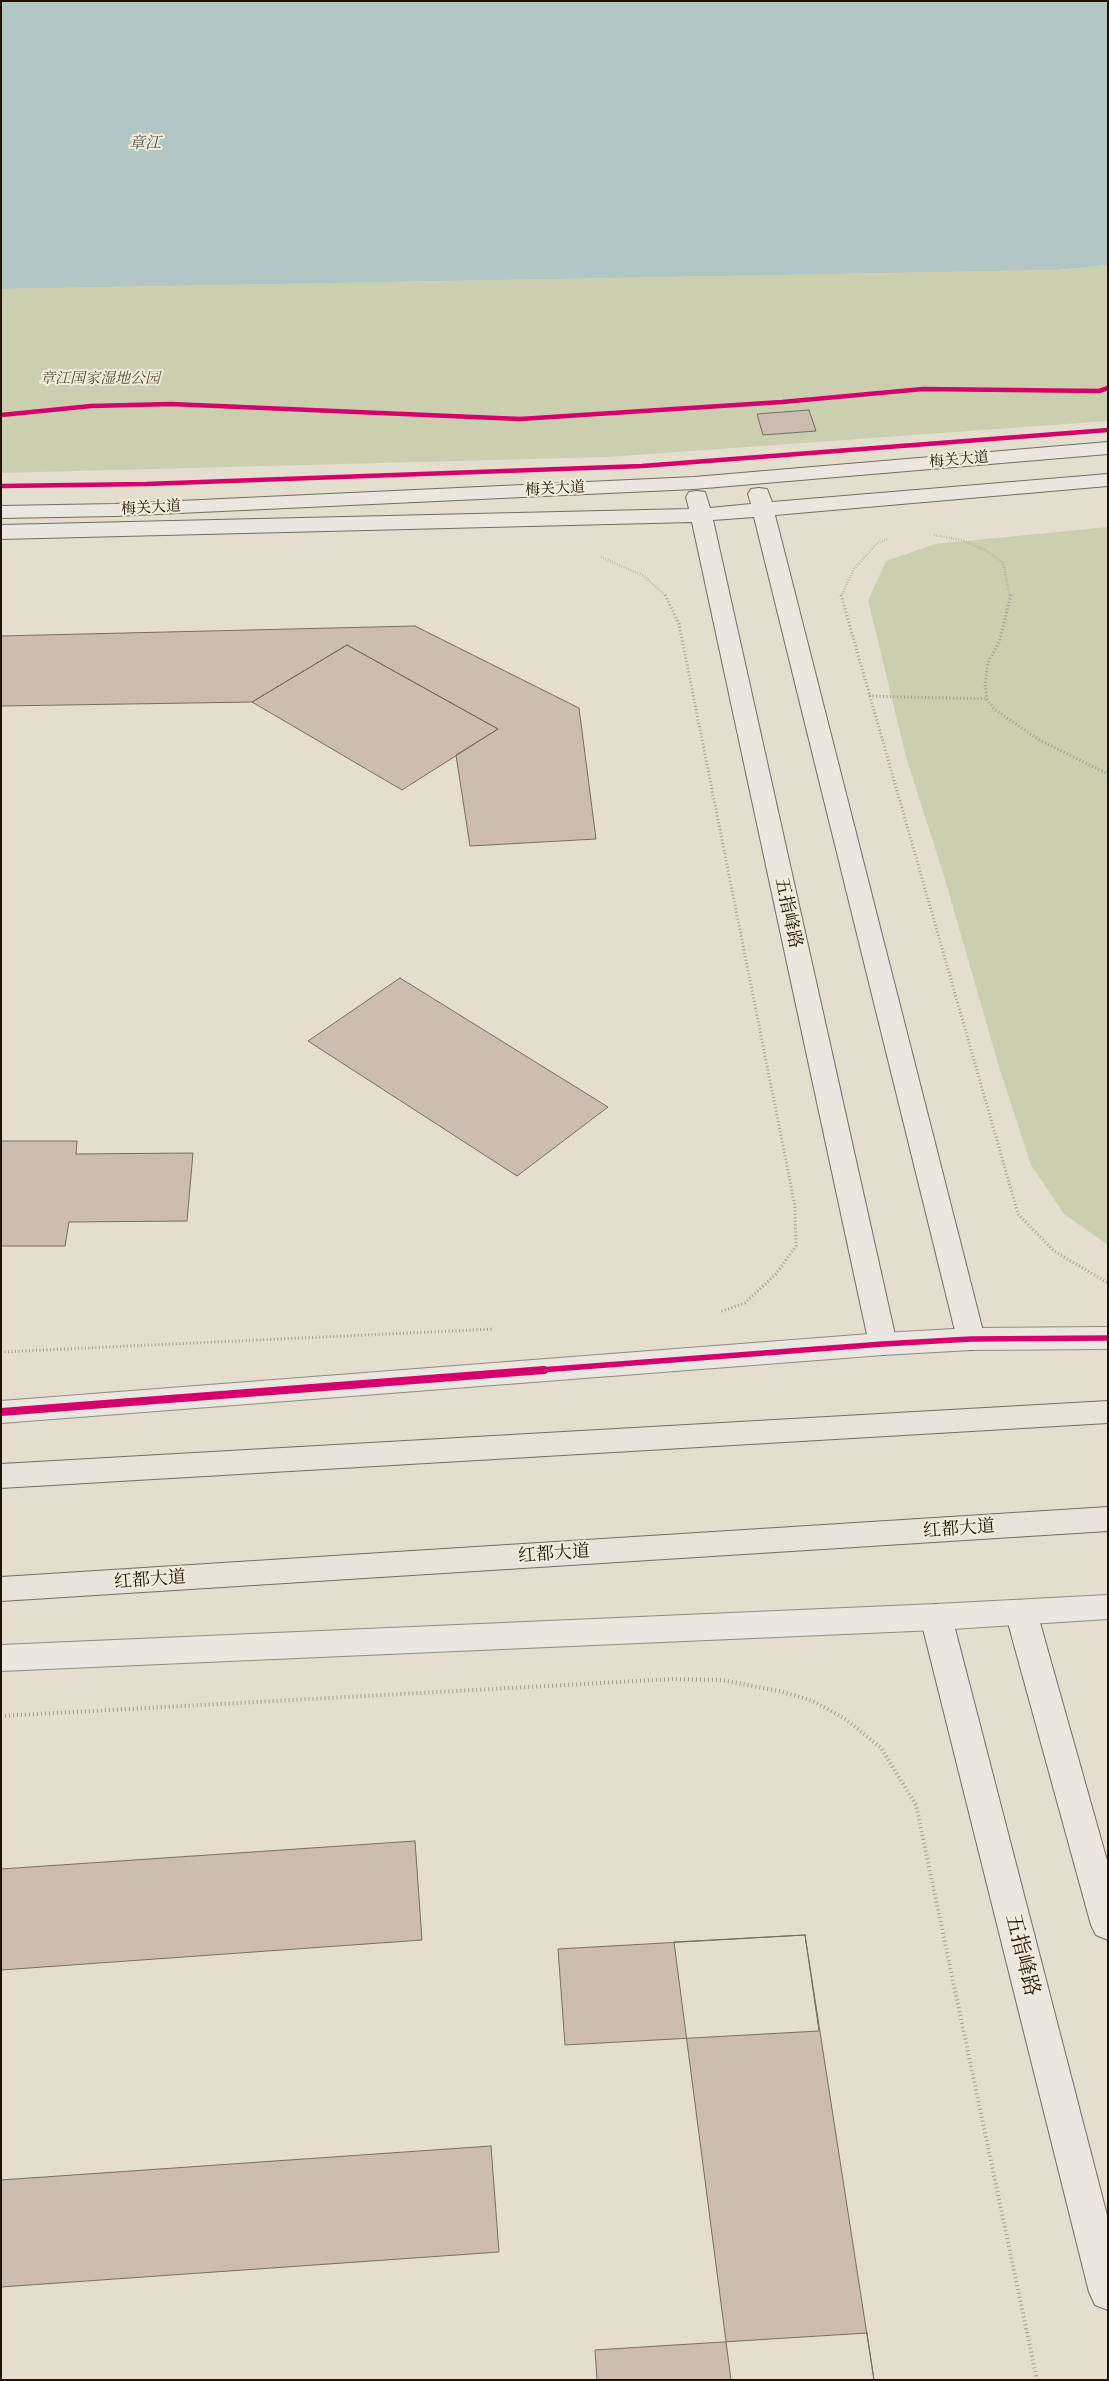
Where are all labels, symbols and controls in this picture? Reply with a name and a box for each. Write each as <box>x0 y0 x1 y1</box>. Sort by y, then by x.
water label: 章江 <box>129 134 161 154</box>
park label: 章江国家湿地公园 <box>40 370 160 388</box>
street label: 梅关大道 <box>928 448 990 472</box>
street label: 梅关大道 <box>525 478 585 500</box>
street label: 梅关大道 <box>121 497 181 519</box>
street label: 五指峰路 <box>770 876 806 950</box>
street label: 红都大道 <box>922 1516 996 1542</box>
street label: 红都大道 <box>517 1541 591 1567</box>
street label: 红都大道 <box>113 1567 187 1593</box>
street label: 五指峰路 <box>1000 1911 1044 1999</box>

